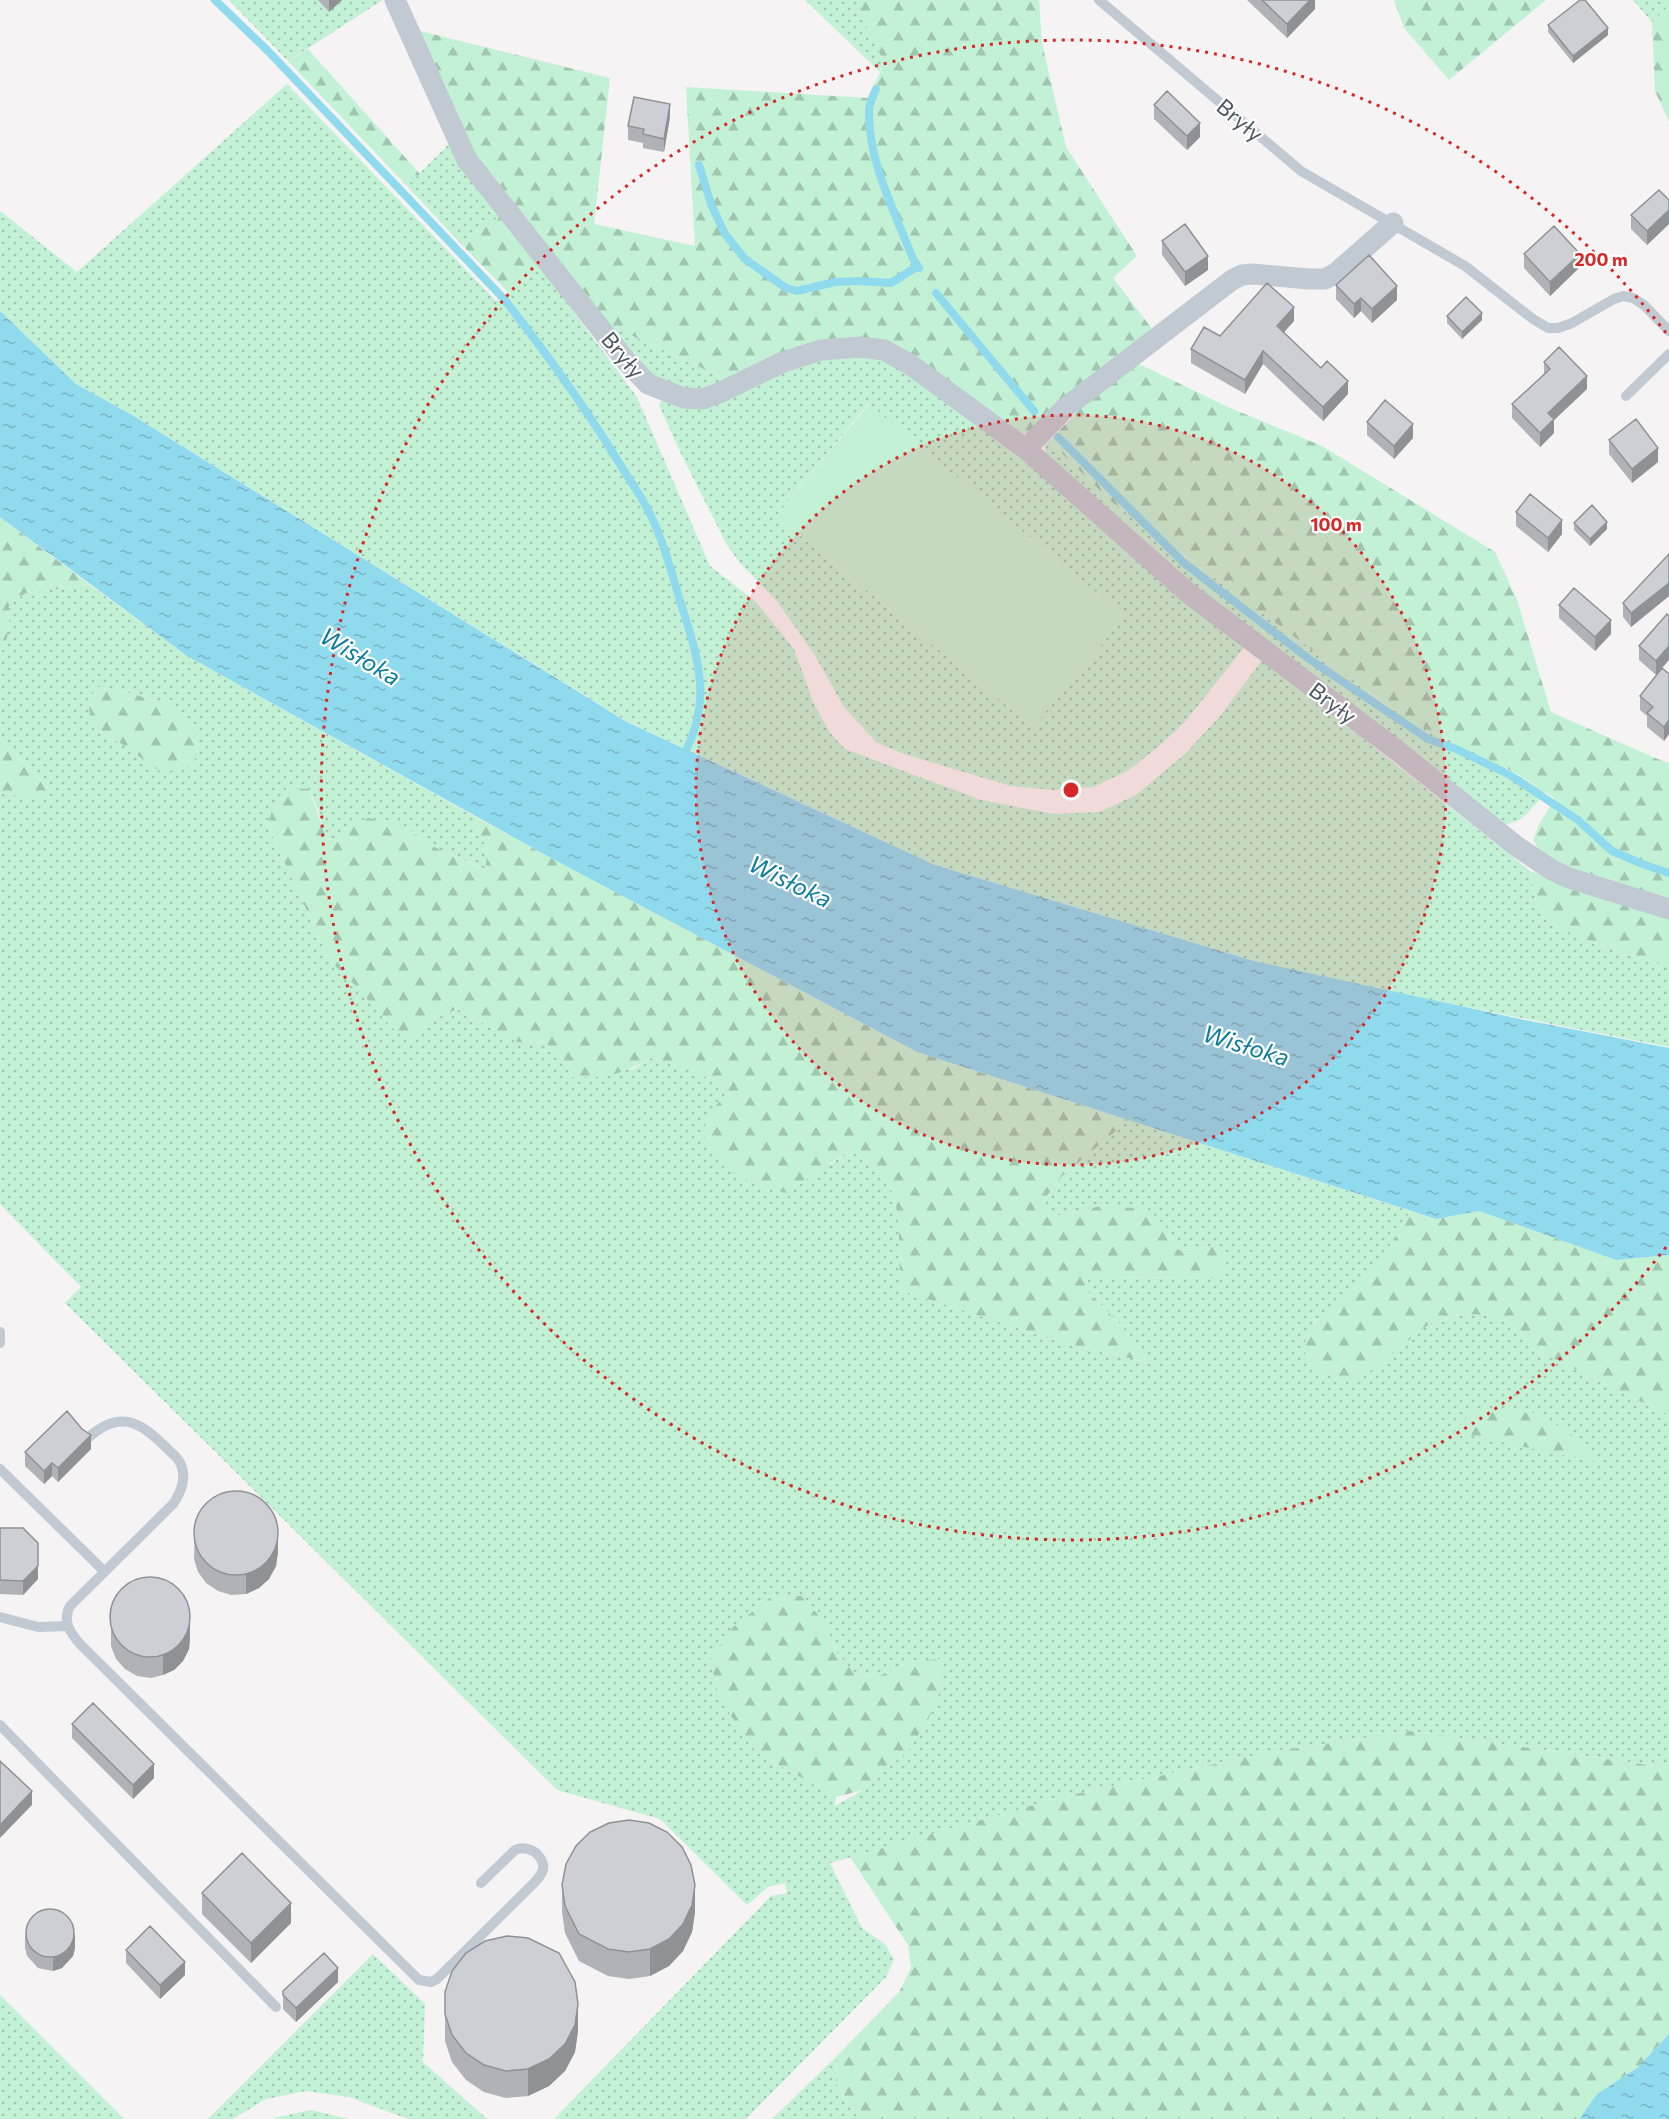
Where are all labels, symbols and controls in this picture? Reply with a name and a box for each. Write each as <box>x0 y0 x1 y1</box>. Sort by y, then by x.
street label: Bryły <box>1212 92 1269 147</box>
text: 200 m <box>1574 248 1628 270</box>
street label: Bryły <box>596 326 651 383</box>
text: 100 m <box>1310 513 1362 535</box>
water label: Wisłoka <box>315 620 406 691</box>
street label: Bryły <box>1304 676 1362 729</box>
centre of rings <box>1061 780 1081 800</box>
water label: Wisłoka <box>744 848 837 913</box>
water label: Wisłoka <box>1200 1018 1293 1071</box>

